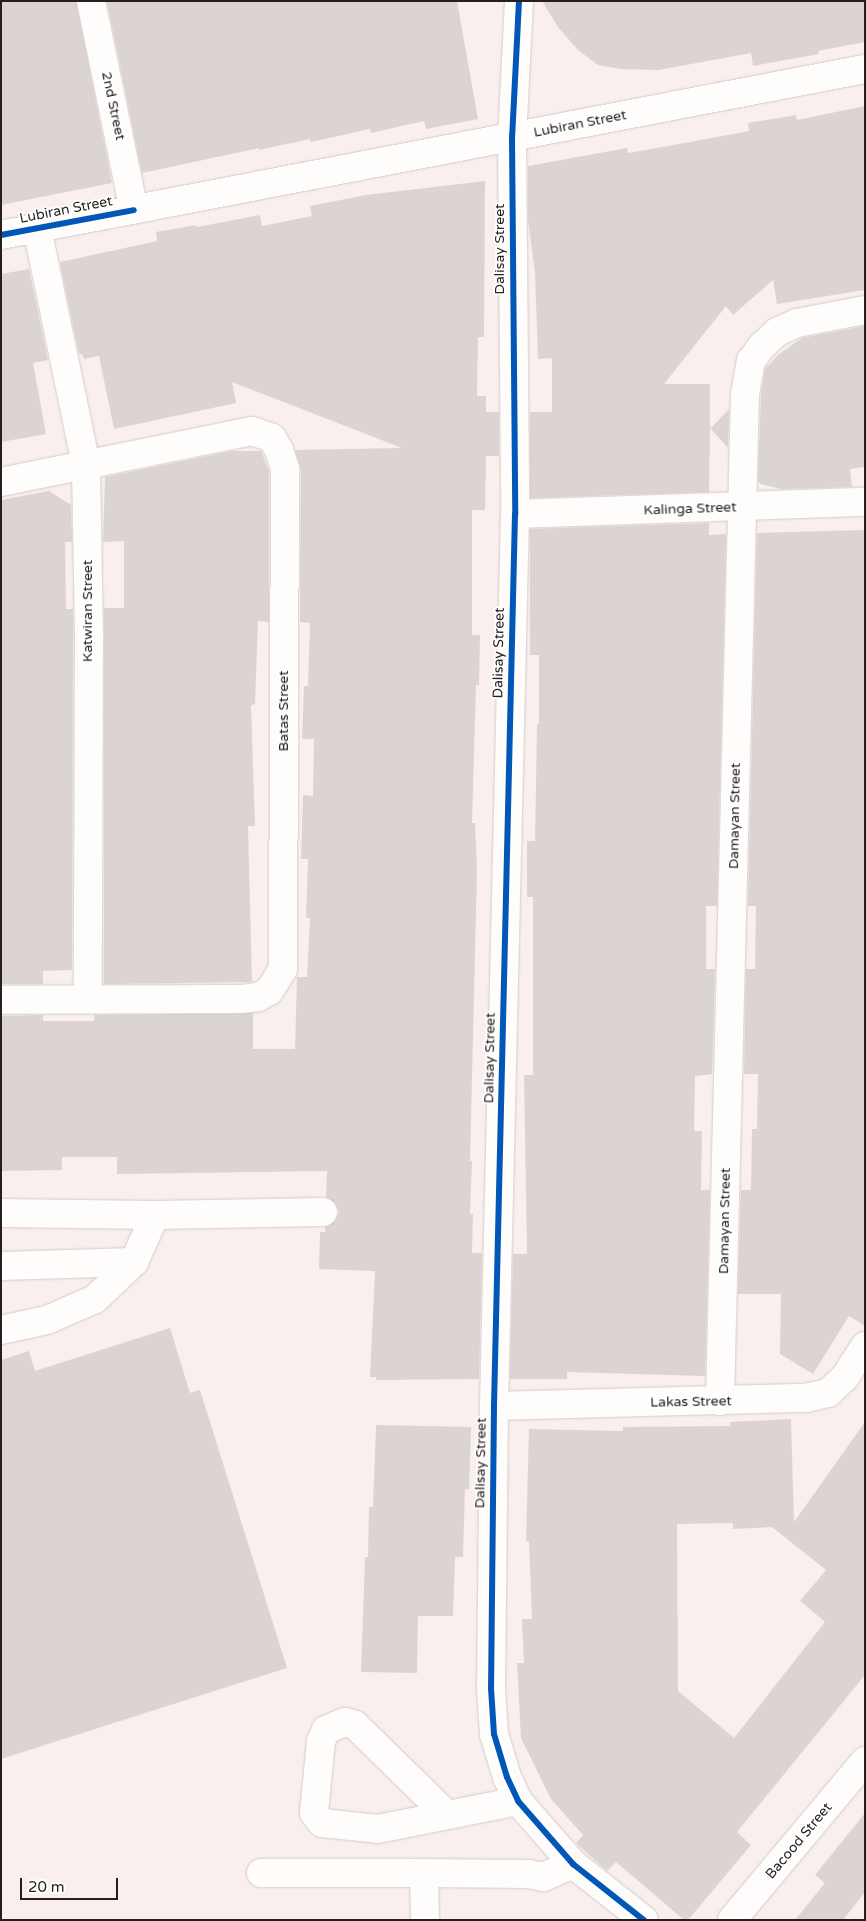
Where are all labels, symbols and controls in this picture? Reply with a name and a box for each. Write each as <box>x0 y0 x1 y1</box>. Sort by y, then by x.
street label: 2nd Street <box>98 70 128 142</box>
street label: Lubiran Street <box>532 107 628 141</box>
street label: Lubiran Street <box>18 193 114 227</box>
street label: Dalisay Street <box>492 204 508 294</box>
street label: Kalinga Street <box>643 499 737 519</box>
street label: Katwiran Street <box>80 560 96 662</box>
street label: Dalisay Street <box>490 607 508 699</box>
street label: Batas Street <box>276 671 292 751</box>
street label: Damayan Street <box>726 763 744 869</box>
street label: Dalisay Street <box>481 1012 499 1104</box>
street label: Damayan Street <box>716 1168 734 1274</box>
street label: Lakas Street <box>650 1393 732 1411</box>
street label: Dalisay Street <box>472 1417 490 1509</box>
street label: Bacood Street <box>762 1799 836 1883</box>
scale bar <box>22 1868 120 1900</box>
text: 20 m <box>28 1878 65 1896</box>

